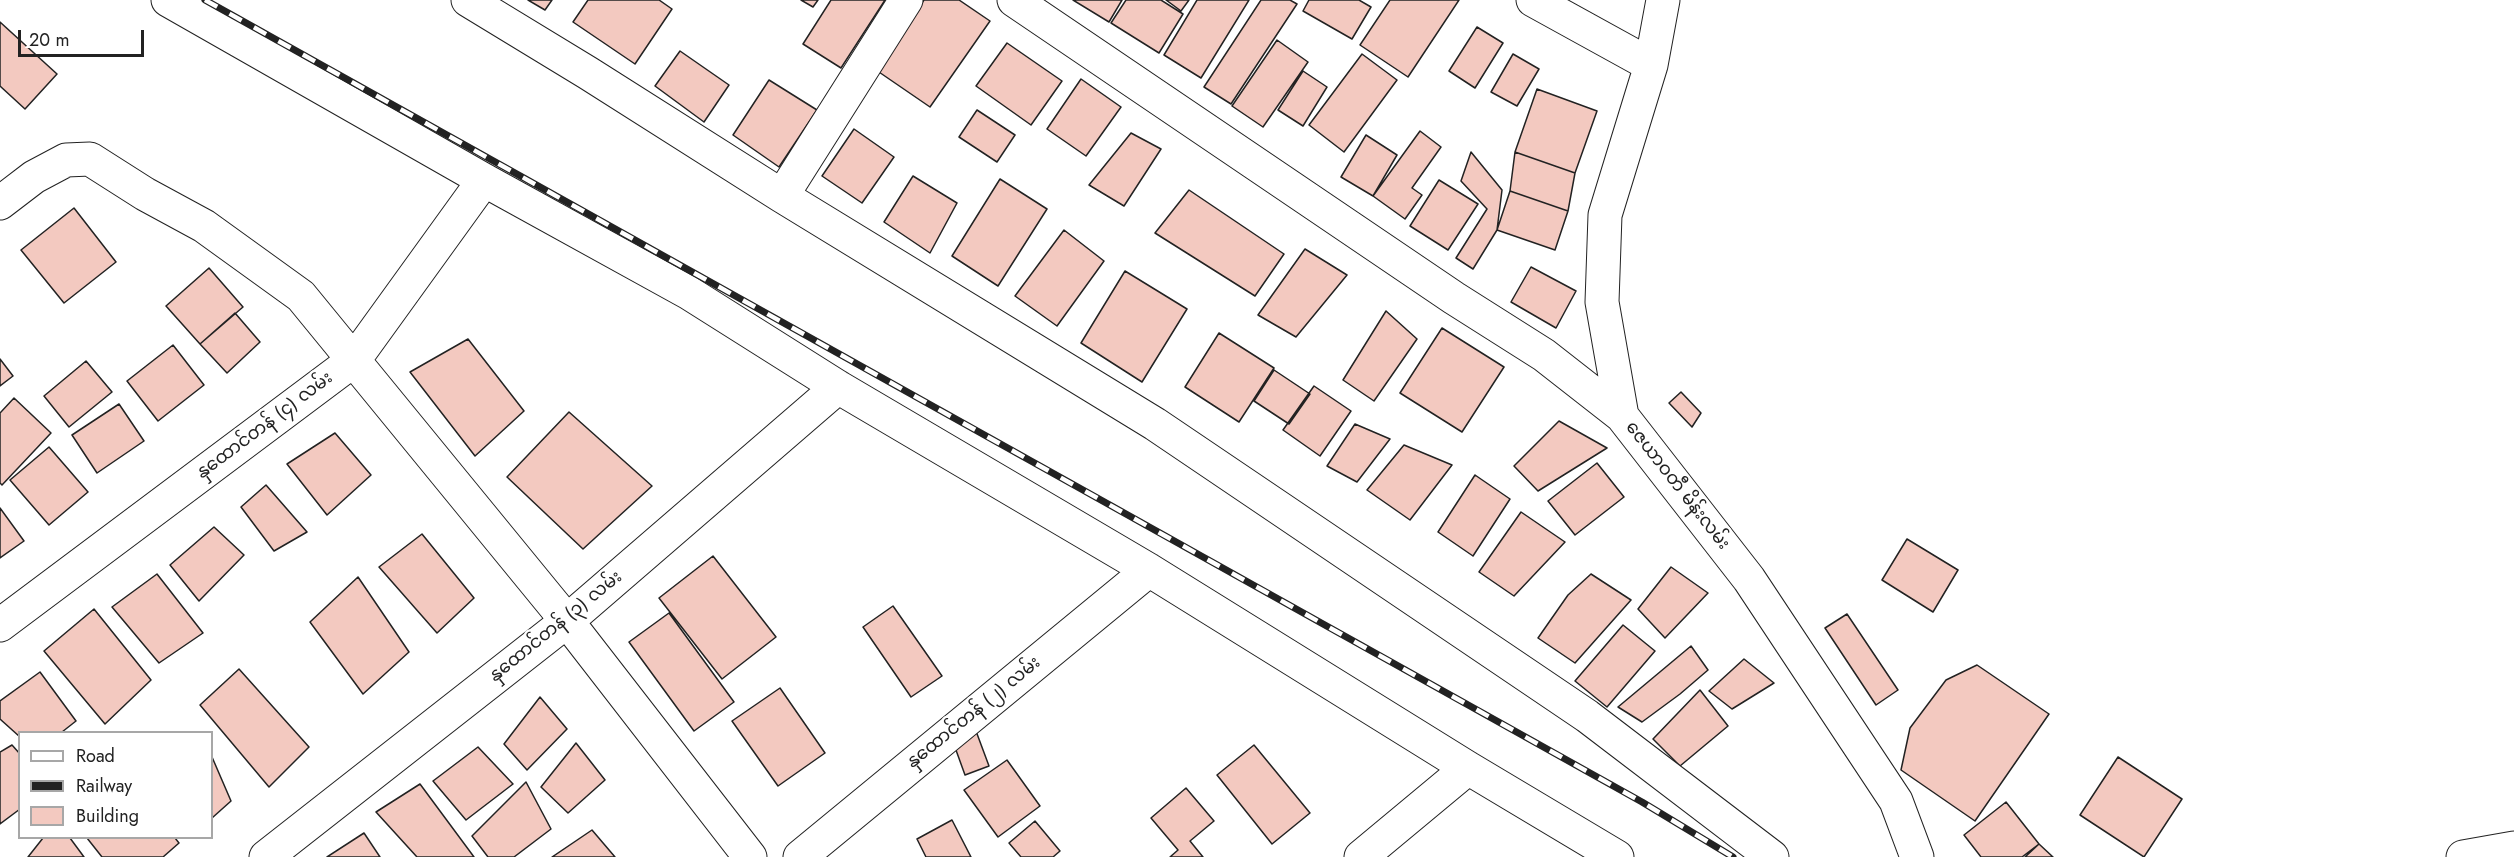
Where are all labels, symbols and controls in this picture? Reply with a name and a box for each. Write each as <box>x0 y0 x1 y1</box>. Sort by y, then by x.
scale bar <box>21 18 147 56</box>
text: 20 m <box>29 27 69 53</box>
street label: နှထောင်တန် (၄) လမ်း <box>193 368 337 484</box>
street label: ဇေယာဝတီ မိန်းလမ်း <box>1620 418 1734 554</box>
street label: နှထောင်တန် (၃) လမ်း <box>485 567 627 687</box>
street label: နှထောင်တန် (၂) လမ်း <box>903 652 1045 774</box>
legend <box>18 731 213 839</box>
text: Road <box>76 743 115 769</box>
text: Railway <box>76 773 132 799</box>
text: Building <box>76 803 139 829</box>

